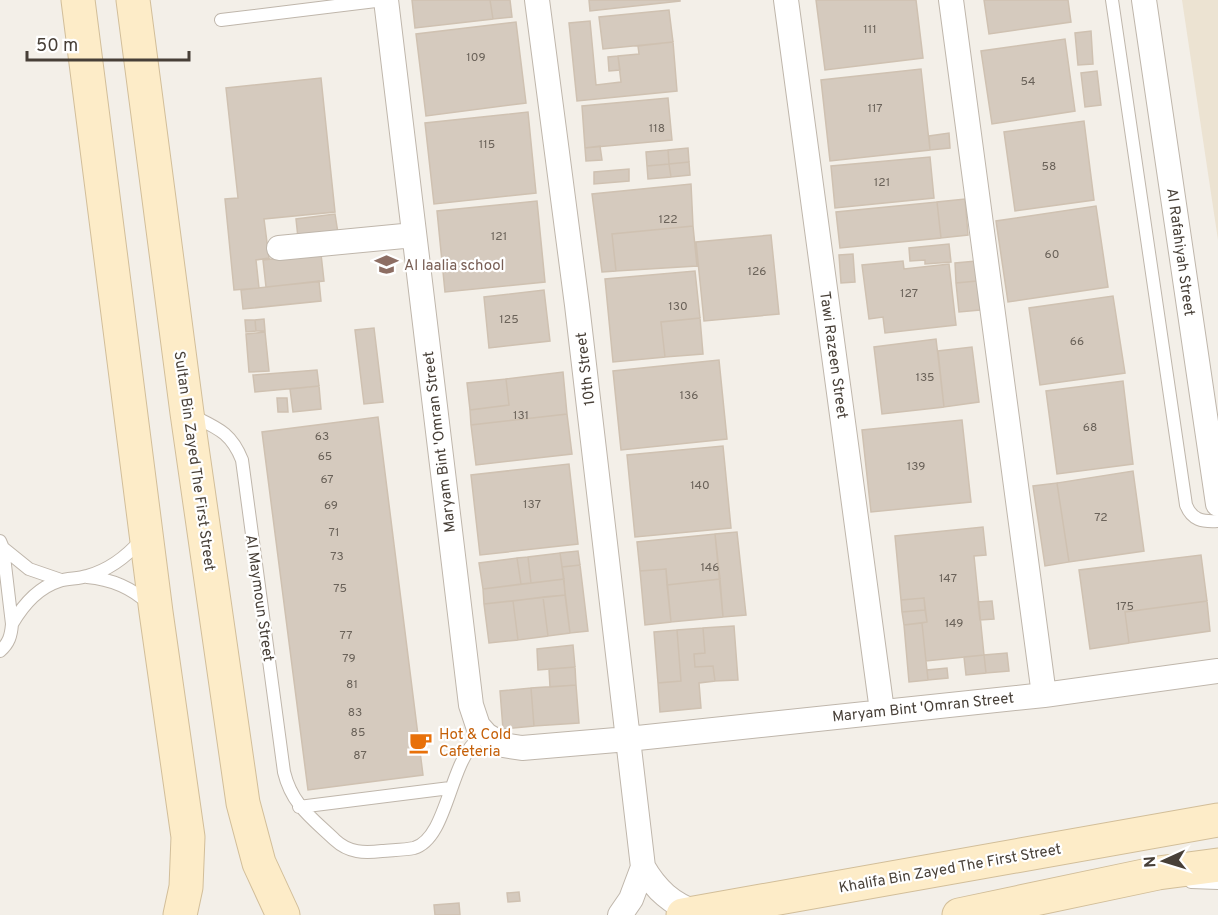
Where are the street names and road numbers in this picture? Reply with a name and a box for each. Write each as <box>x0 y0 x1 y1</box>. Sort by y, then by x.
street label: Al Rafahiyah Street <box>1161 187 1198 318</box>
street label: Tawi Razeen Street <box>814 290 851 420</box>
street label: 10th Street <box>573 331 600 407</box>
street label: Sultan Bin Zayed The First Street <box>169 350 218 572</box>
street label: Maryam Bint 'Omran Street <box>420 350 461 534</box>
street label: Al Maymoun Street <box>240 533 277 663</box>
street label: Maryam Bint 'Omran Street <box>831 689 1015 727</box>
street label: Khalifa Bin Zayed The First Street <box>838 841 1063 898</box>

